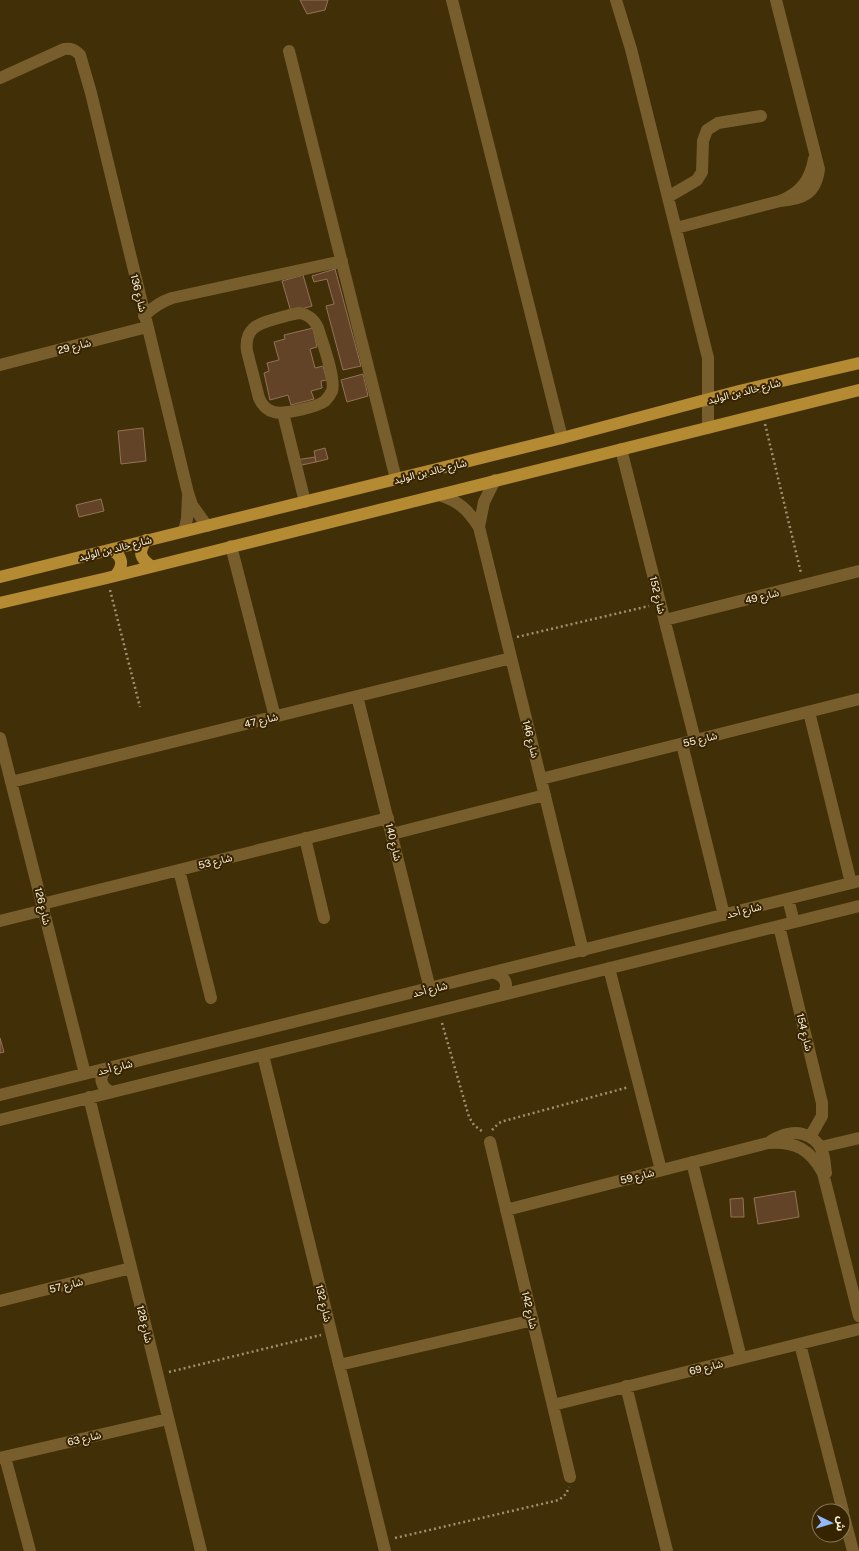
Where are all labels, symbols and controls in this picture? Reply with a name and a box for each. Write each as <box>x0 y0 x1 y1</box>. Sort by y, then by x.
street label: شارع 136 <box>127 273 150 314</box>
street label: شارع 29 <box>56 336 93 358</box>
street label: شارع خالد بن الوليد <box>706 376 782 408</box>
street label: شارع خالد بن الوليد <box>392 456 468 488</box>
street label: شارع خالد بن الوليد <box>77 533 153 565</box>
street label: شارع 152 <box>646 575 669 616</box>
street label: شارع 49 <box>744 586 781 608</box>
street label: شارع 47 <box>243 710 280 732</box>
street label: شارع 146 <box>519 719 542 760</box>
street label: شارع 55 <box>682 729 719 751</box>
street label: شارع 140 <box>382 822 405 863</box>
street label: شارع 53 <box>197 851 234 873</box>
street label: شارع 126 <box>31 886 53 927</box>
street label: شارع أحد <box>725 900 763 922</box>
street label: شارع أحد <box>411 979 449 1001</box>
street label: شارع 154 <box>793 1012 816 1053</box>
street label: شارع أحد <box>96 1057 134 1079</box>
street label: شارع 59 <box>619 1166 656 1188</box>
street label: شارع 57 <box>48 1275 85 1297</box>
street label: شارع 132 <box>312 1283 334 1324</box>
street label: شارع 142 <box>518 1290 540 1331</box>
street label: شارع 128 <box>133 1304 156 1345</box>
street label: شارع 69 <box>688 1357 725 1379</box>
street label: شارع 63 <box>66 1428 103 1450</box>
north arrow <box>811 1503 851 1543</box>
text: ش <box>833 1516 848 1532</box>

